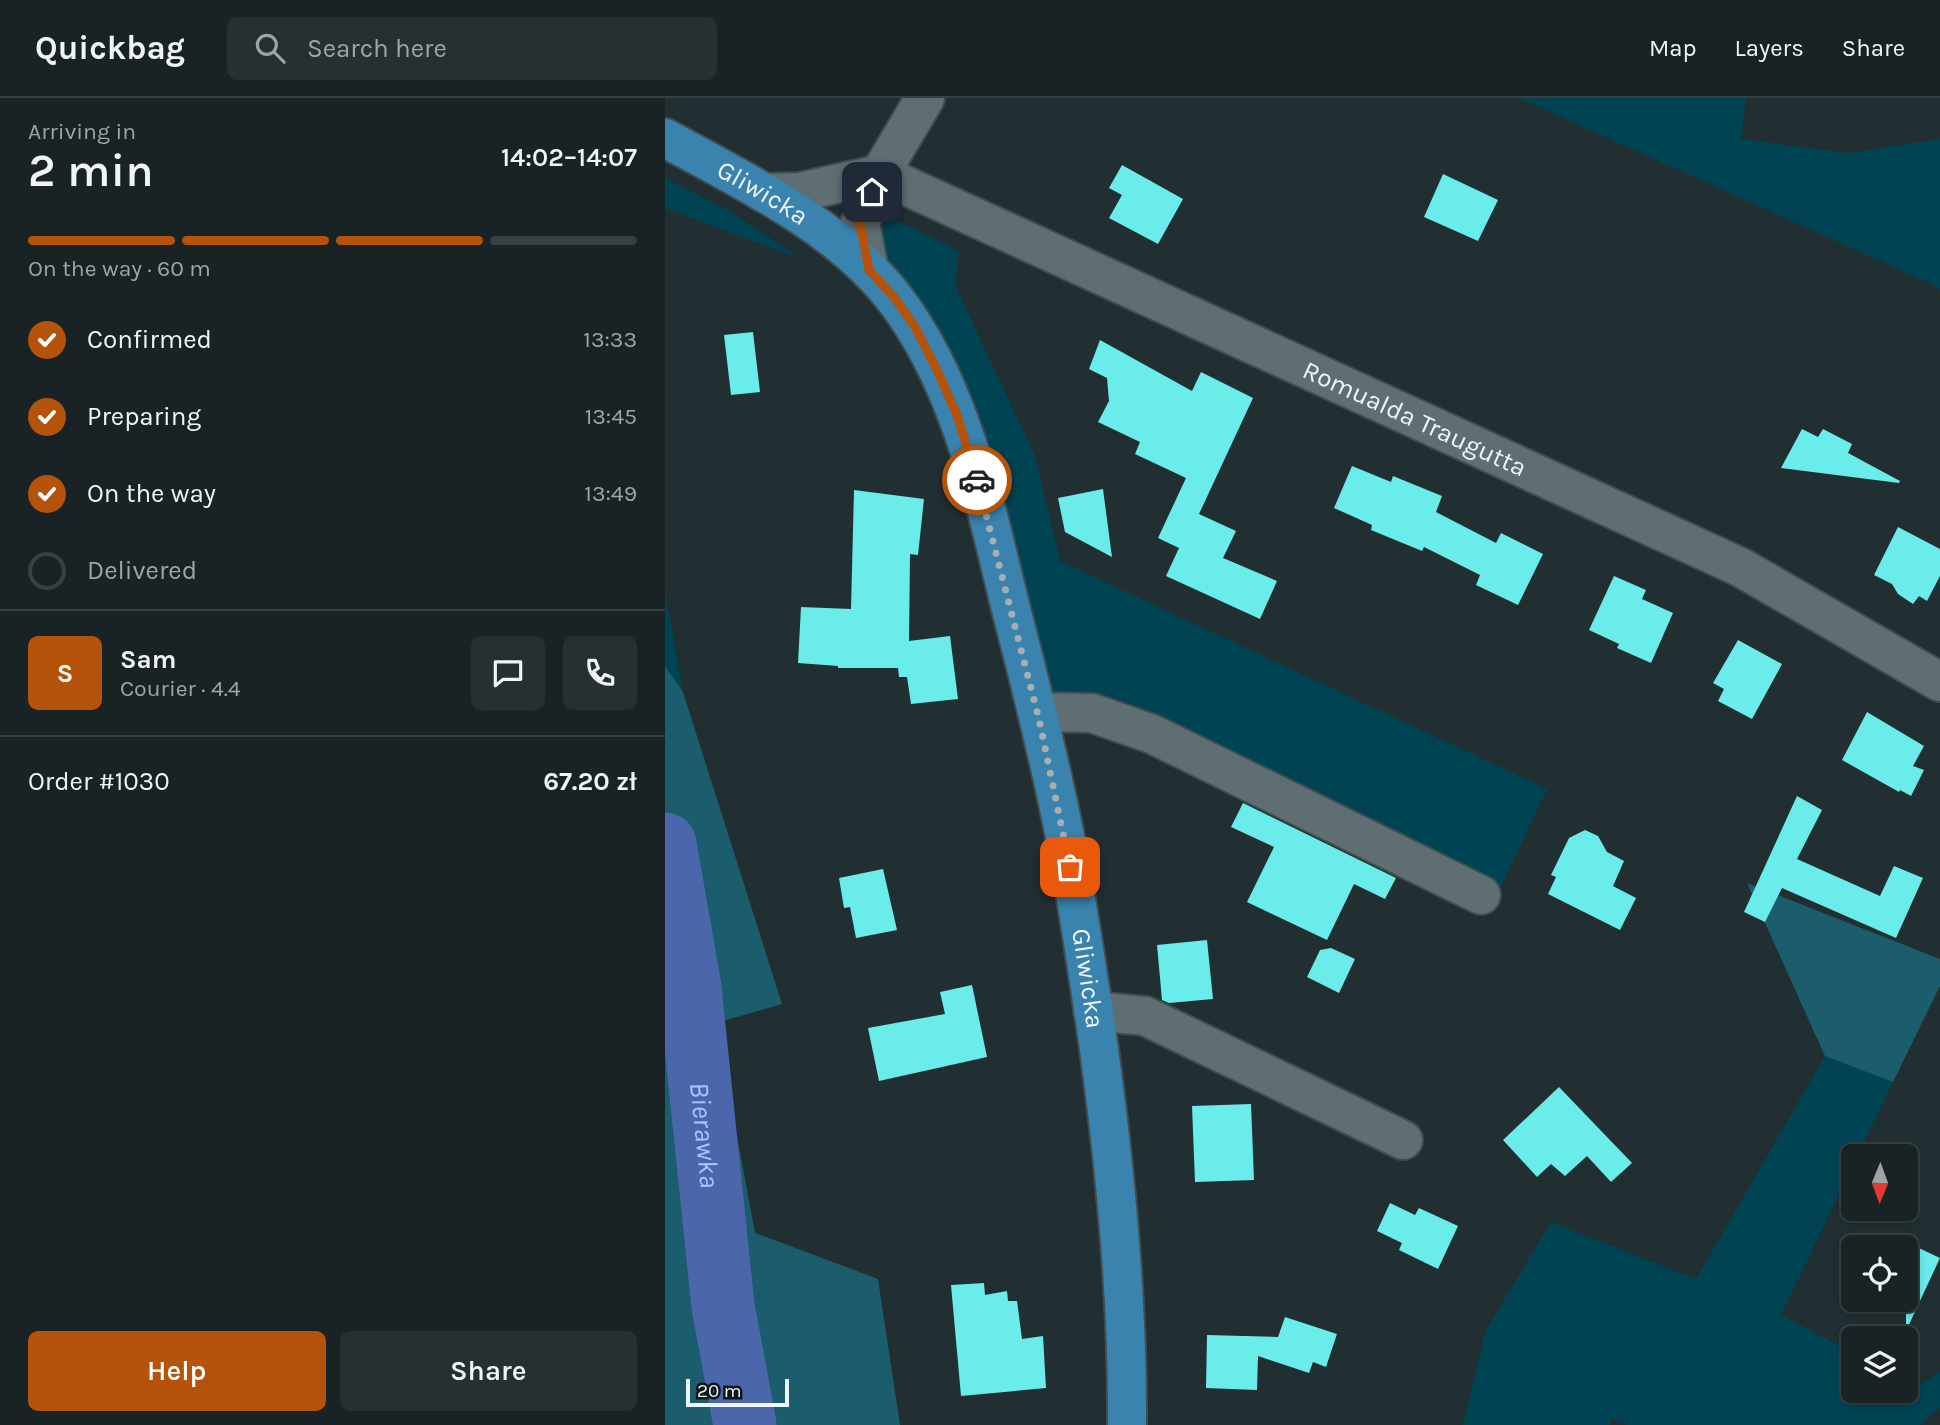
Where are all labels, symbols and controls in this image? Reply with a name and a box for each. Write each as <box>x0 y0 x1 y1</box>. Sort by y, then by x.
search box <box>227 17 717 80</box>
text: Quickbag <box>35 29 185 67</box>
icon: search <box>251 29 289 67</box>
text: Search here <box>307 33 447 64</box>
text: Map <box>1649 34 1697 62</box>
text: Layers <box>1735 34 1804 62</box>
text: Share <box>1842 34 1905 62</box>
text: Arriving in <box>28 118 136 145</box>
text: 14:02–14:07 <box>501 142 637 173</box>
text: 2 min <box>28 144 154 198</box>
street label: Gliwicka <box>712 154 814 232</box>
pin <box>842 162 902 222</box>
icon: home <box>853 173 891 211</box>
text: On the way · 60 m <box>28 255 211 282</box>
icon: check <box>28 321 66 359</box>
text: Confirmed <box>87 324 212 355</box>
text: 13:33 <box>583 326 637 353</box>
street label: Romualda Traugutta <box>1298 354 1532 483</box>
icon: check <box>28 398 66 436</box>
text: Preparing <box>87 401 201 432</box>
text: 13:45 <box>585 403 637 430</box>
courier <box>942 445 1012 515</box>
icon: car <box>958 461 996 499</box>
icon: check <box>28 475 66 513</box>
text: On the way <box>87 478 216 509</box>
text: 13:49 <box>584 480 637 507</box>
text: Delivered <box>87 555 197 586</box>
button: chat <box>471 636 545 710</box>
button: phone <box>563 636 637 710</box>
text: Sam <box>120 644 176 675</box>
text: S <box>57 658 73 689</box>
text: Courier · 4.4 <box>120 675 241 702</box>
text: Order #1030 <box>28 766 170 797</box>
text: 67.20 zł <box>543 766 637 797</box>
pin <box>1040 837 1100 897</box>
icon: bag <box>1051 848 1089 886</box>
street label: Gliwicka <box>1066 926 1111 1030</box>
water label: Bierawka <box>683 1080 727 1190</box>
north arrow <box>1841 1144 1918 1222</box>
map controls <box>1841 1144 1918 1403</box>
button: locate <box>1841 1235 1918 1312</box>
button: layers <box>1841 1326 1918 1403</box>
button: Help <box>28 1331 326 1411</box>
button: Share <box>340 1331 637 1411</box>
scale bar <box>686 1376 789 1408</box>
text: 20 m <box>697 1380 742 1402</box>

